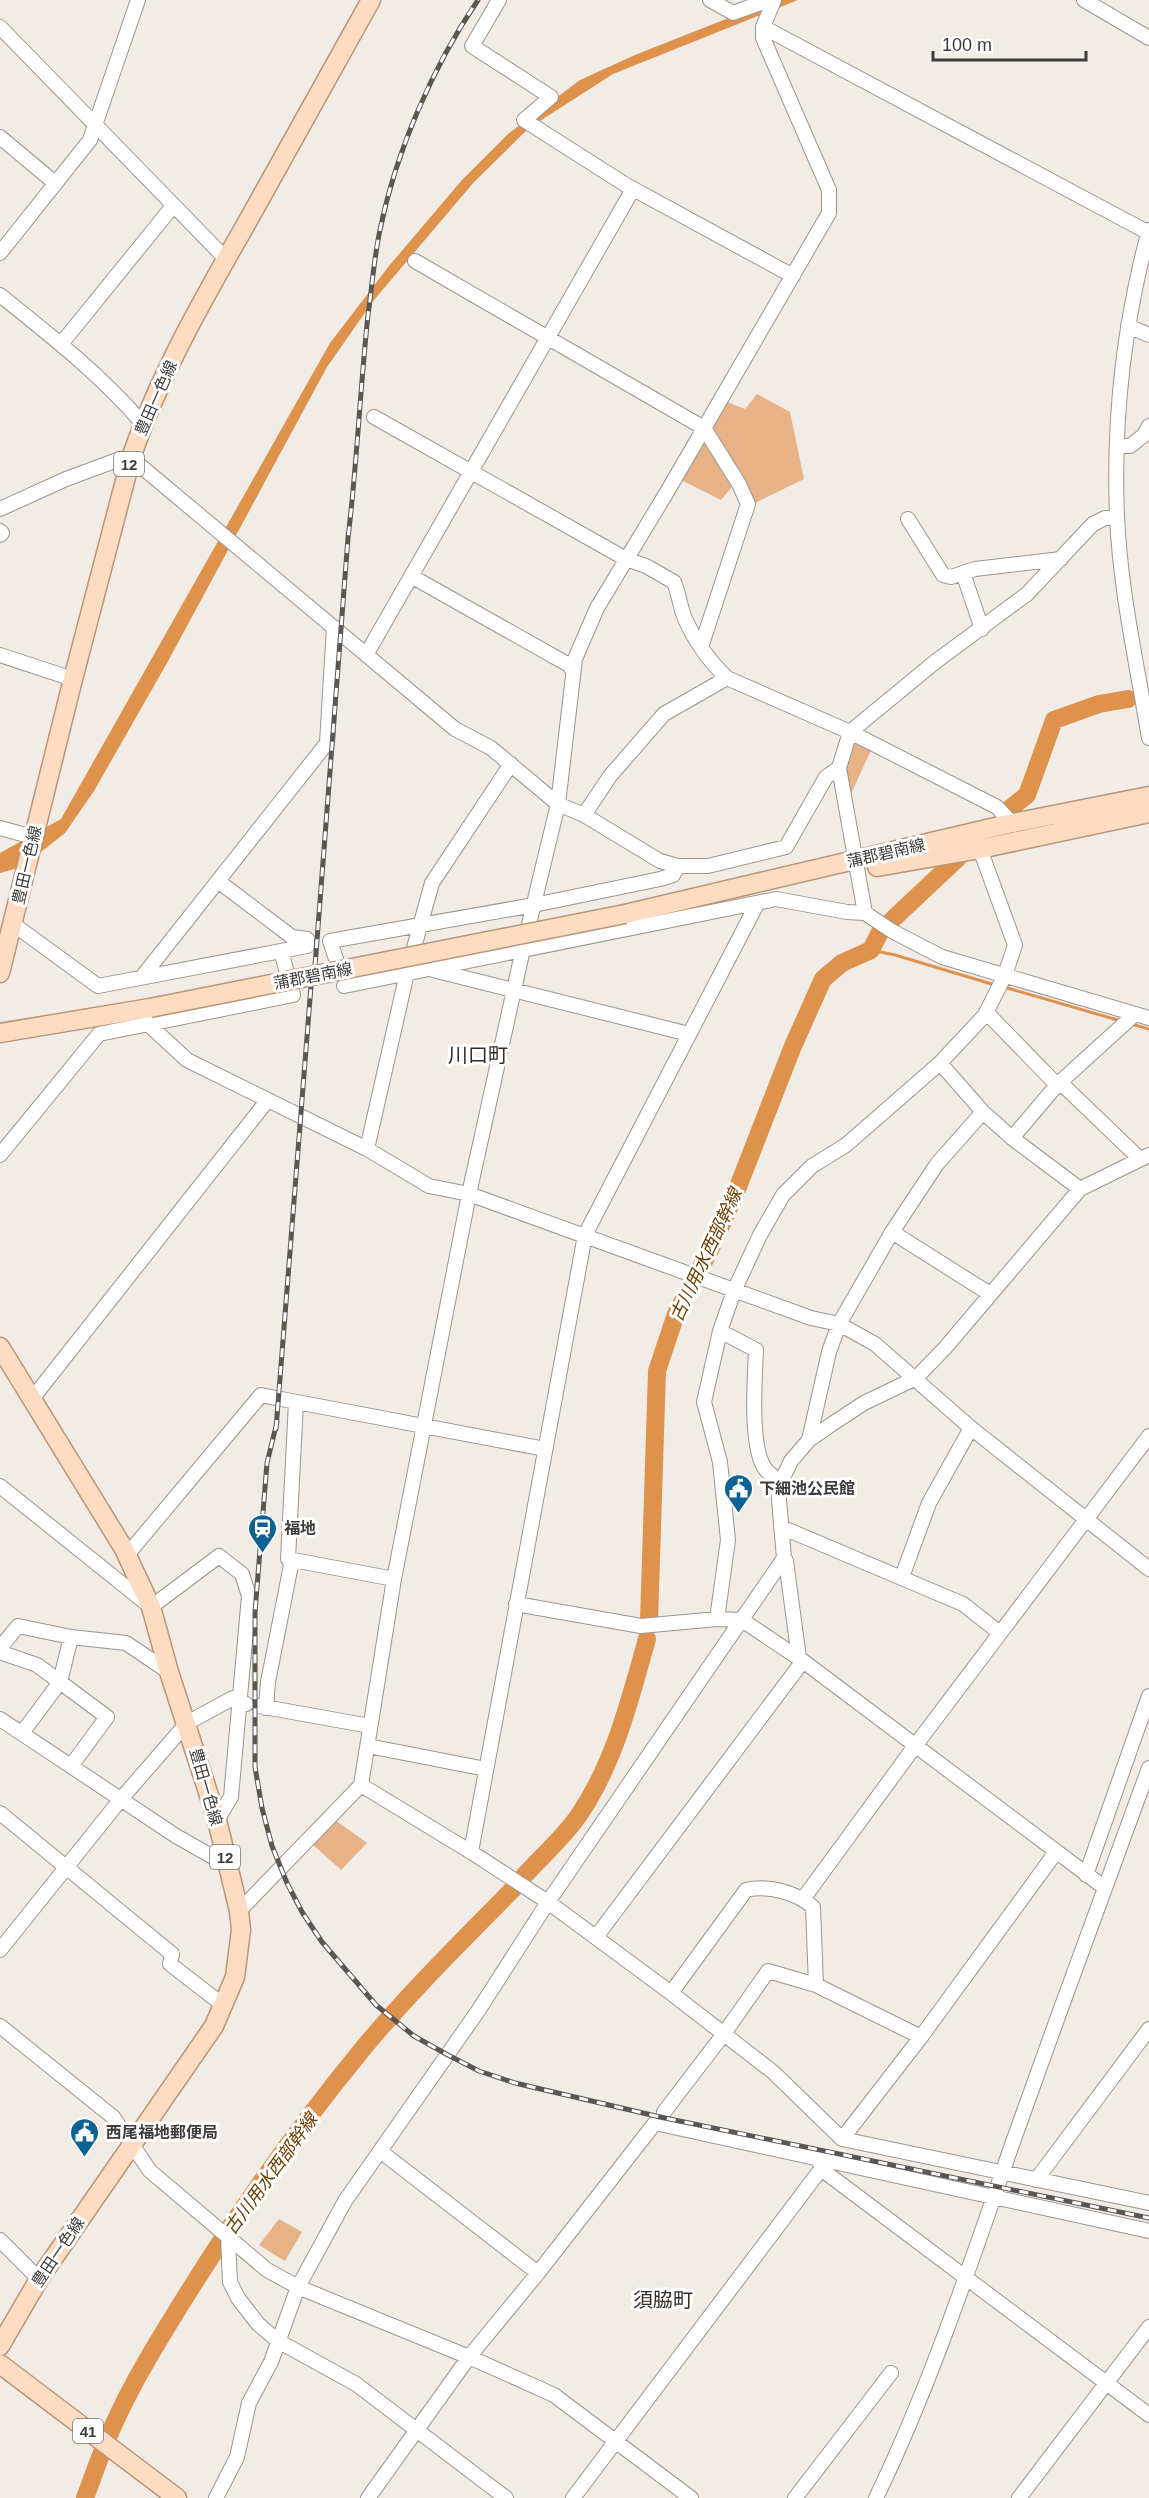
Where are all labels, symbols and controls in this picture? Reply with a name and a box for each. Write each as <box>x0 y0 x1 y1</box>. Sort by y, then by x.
scale bar <box>933 24 1086 62</box>
text: 100 m <box>942 35 992 55</box>
street label: 豊田一色線 <box>132 358 180 438</box>
road number: 12 <box>114 452 144 476</box>
street label: 豊田一色線 <box>10 824 44 906</box>
street label: 蒲郡碧南線 <box>845 836 927 870</box>
street label: 蒲郡碧南線 <box>272 960 354 992</box>
district label: 川口町 <box>448 1044 508 1066</box>
water label: 古川用水西部幹線 <box>667 1184 746 1324</box>
public building icon: 下細池公民館 <box>722 1472 754 1514</box>
place label: 下細池公民館 <box>759 1480 855 1497</box>
station icon: 福地 <box>247 1512 279 1554</box>
place label: 福地 <box>284 1520 316 1537</box>
street label: 豊田一色線 <box>187 1746 225 1828</box>
road number: 12 <box>210 1845 240 1869</box>
water label: 古川用水西部幹線 <box>221 2108 323 2238</box>
public building icon: 西尾福地郵便局 <box>69 2116 101 2158</box>
place label: 西尾福地郵便局 <box>106 2124 218 2141</box>
street label: 豊田一色線 <box>29 2214 87 2290</box>
district label: 須脇町 <box>633 2289 693 2311</box>
road number: 41 <box>73 2419 103 2443</box>

